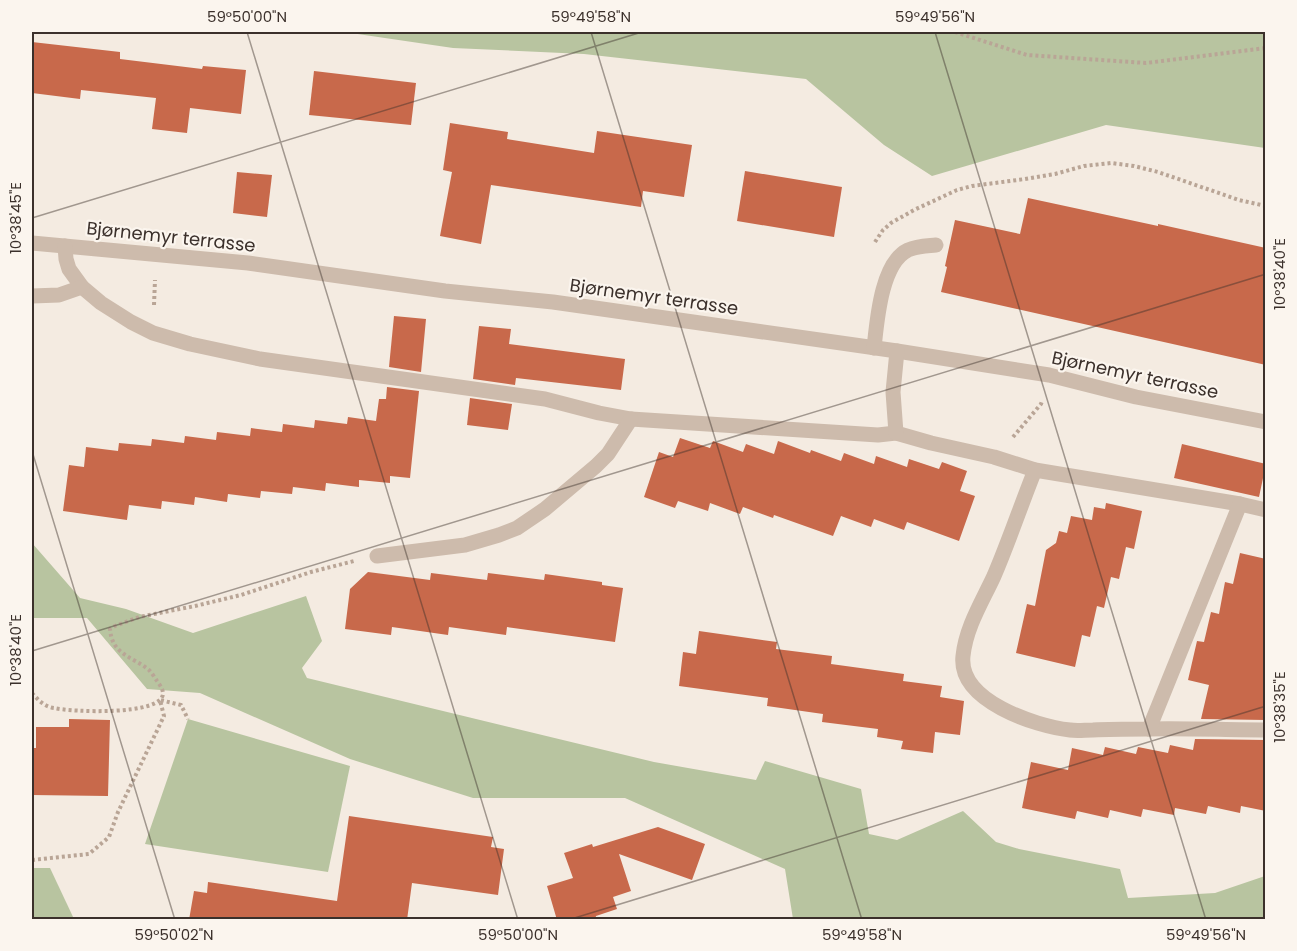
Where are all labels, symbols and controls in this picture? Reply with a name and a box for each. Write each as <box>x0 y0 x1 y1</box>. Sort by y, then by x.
text: 59°50'00"N <box>207 6 287 27</box>
text: 59°49'58"N <box>551 6 631 27</box>
text: 59°49'56"N <box>895 6 975 27</box>
text: 10°38'45"E <box>5 182 26 254</box>
street label: Bjørnemyr terrasse <box>85 215 257 258</box>
text: 10°38'40"E <box>1269 238 1290 310</box>
street label: Bjørnemyr terrasse <box>568 272 740 321</box>
street label: Bjørnemyr terrasse <box>1049 345 1221 404</box>
text: 10°38'40"E <box>5 614 26 686</box>
text: 10°38'35"E <box>1269 671 1290 743</box>
text: 59°50'02"N <box>134 924 214 945</box>
text: 59°50'00"N <box>478 924 558 945</box>
text: 59°49'58"N <box>822 924 902 945</box>
text: 59°49'56"N <box>1166 924 1246 945</box>

